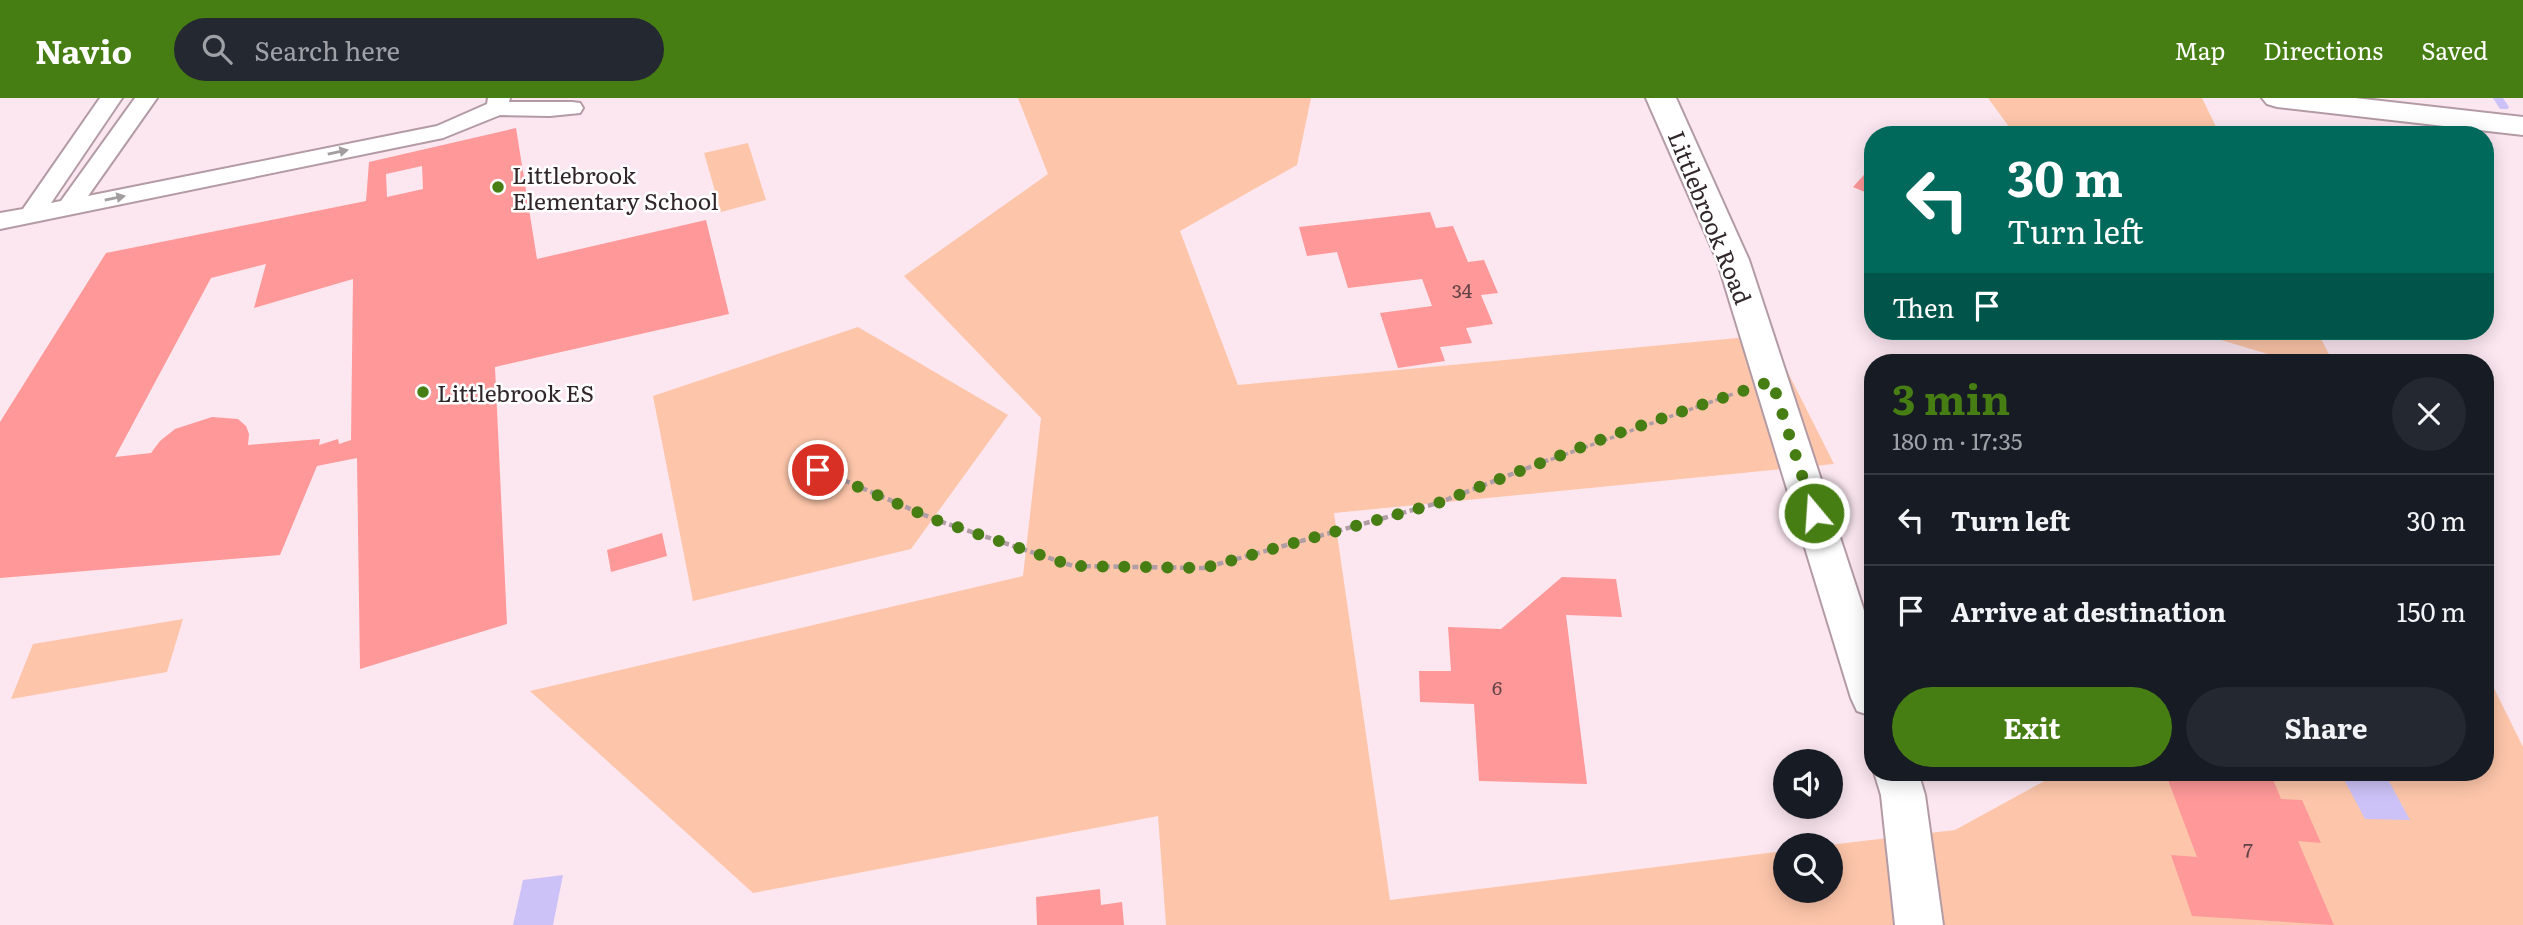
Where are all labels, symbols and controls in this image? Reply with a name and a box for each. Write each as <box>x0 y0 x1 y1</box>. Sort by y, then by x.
search box <box>174 18 664 81</box>
text: Navio <box>35 25 132 74</box>
icon: search <box>198 30 236 68</box>
text: Search here <box>254 30 400 69</box>
text: Map <box>2174 32 2225 67</box>
text: Directions <box>2263 32 2383 67</box>
text: Saved <box>2421 32 2488 67</box>
street label: Littlebrook Road <box>1661 125 1761 309</box>
text: 30 m <box>2007 139 2123 212</box>
one-way arrow <box>327 147 349 158</box>
icon: left <box>1892 154 1983 245</box>
place label: Littlebrook Elementary School <box>512 157 719 217</box>
marker: Littlebrook Elementary School <box>490 179 506 195</box>
one-way arrow <box>104 192 126 203</box>
text: Turn left <box>2007 206 2144 254</box>
house number: 34 <box>1452 276 1473 304</box>
text: Then <box>1892 287 1954 326</box>
icon: arrive <box>1968 287 2006 325</box>
text: 3 min <box>1892 366 2010 428</box>
place label: Littlebrook ES <box>437 375 594 409</box>
button: close <box>2392 377 2466 451</box>
marker: Littlebrook ES <box>415 384 431 400</box>
text: 180 m · 17:35 <box>1892 423 2022 457</box>
pin <box>788 440 848 500</box>
icon: arrive <box>799 451 837 489</box>
position arrow <box>1777 476 1851 550</box>
text: Turn left <box>1951 500 2070 539</box>
text: 30 m <box>2406 500 2466 539</box>
icon: left <box>1892 501 1930 539</box>
text: Arrive at destination <box>1951 591 2226 630</box>
text: 150 m <box>2397 591 2466 630</box>
icon: arrive <box>1892 592 1930 630</box>
house number: 6 <box>1492 673 1502 701</box>
button: Exit <box>1892 687 2172 767</box>
button: Share <box>2186 687 2466 767</box>
map controls <box>1773 749 1843 903</box>
button: sound <box>1773 749 1843 819</box>
button: search <box>1773 833 1843 903</box>
house number: 7 <box>2243 835 2253 863</box>

